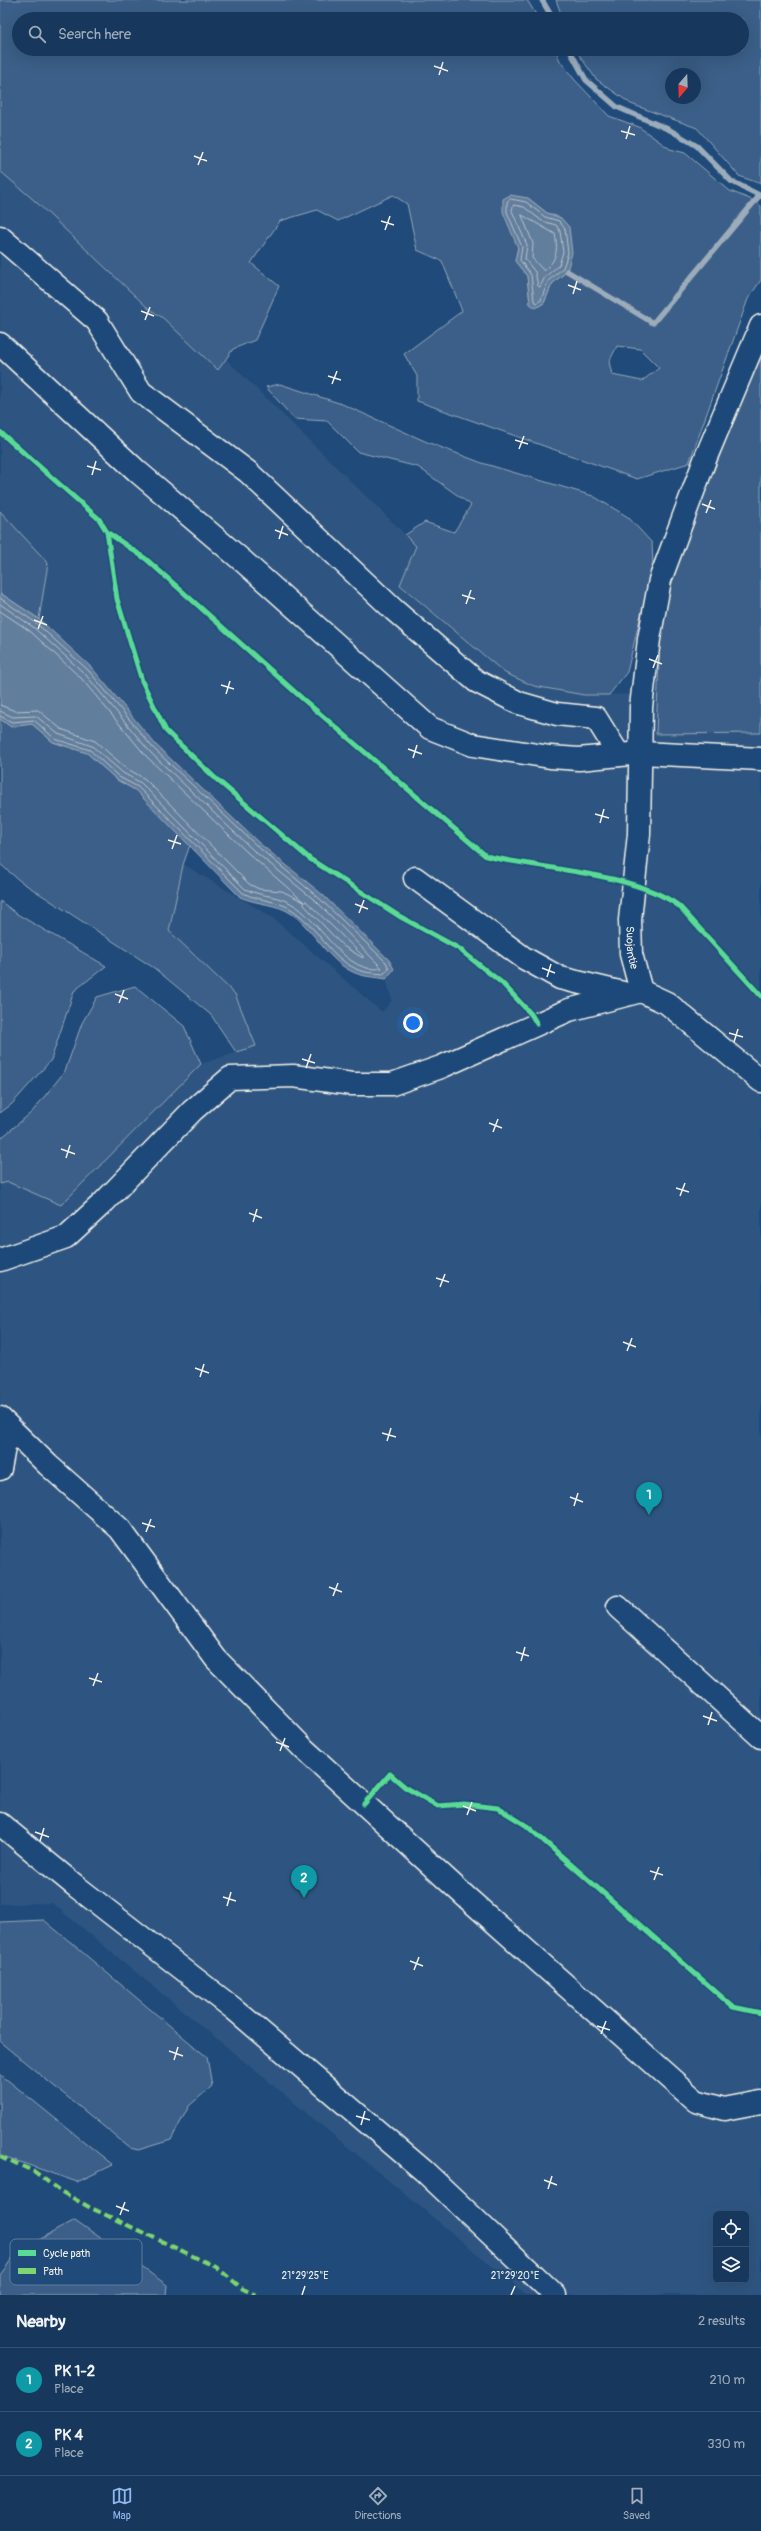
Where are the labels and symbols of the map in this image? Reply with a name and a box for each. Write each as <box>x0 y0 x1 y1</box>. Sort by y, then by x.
north arrow <box>665 68 701 104</box>
street label: Suojantie <box>624 926 641 971</box>
your location <box>403 1013 423 1033</box>
pin: 1 <box>636 1482 662 1515</box>
pin: 2 <box>291 1865 317 1898</box>
legend <box>10 2239 142 2285</box>
text: Cycle path <box>43 2247 90 2260</box>
text: Path <box>43 2265 63 2278</box>
text: 21°29'25"E <box>282 2270 328 2282</box>
text: 21°29'20"E <box>491 2270 539 2282</box>

